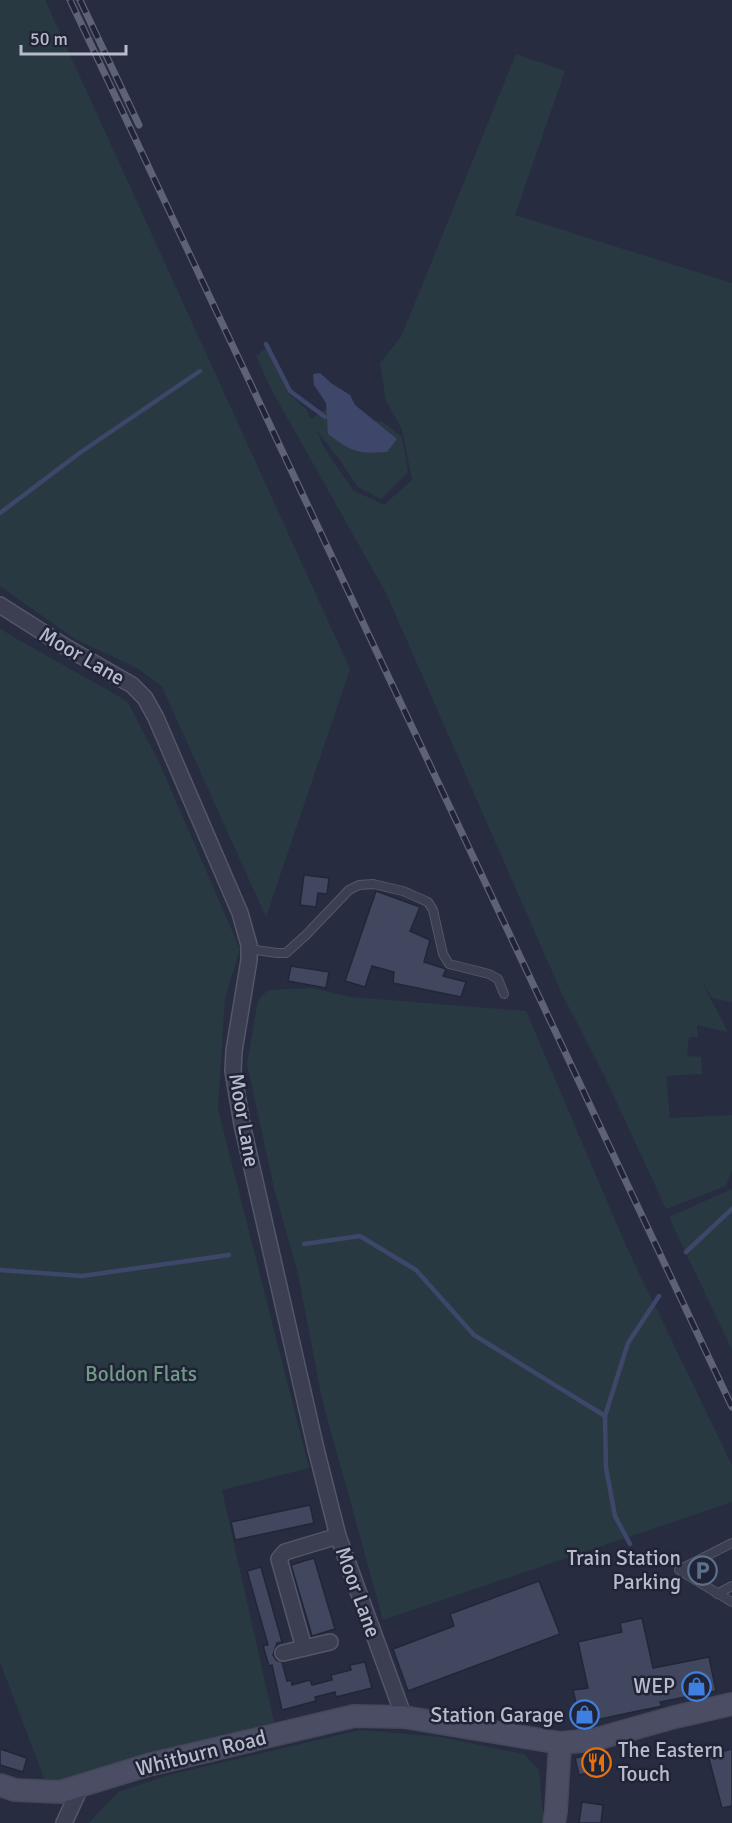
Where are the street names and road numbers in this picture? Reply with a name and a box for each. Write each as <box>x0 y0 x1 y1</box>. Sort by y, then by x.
street label: Moor Lane <box>35 621 129 691</box>
street label: Moor Lane <box>223 1071 265 1169</box>
street label: Moor Lane <box>330 1543 386 1641</box>
street label: Whitburn Road <box>133 1724 269 1782</box>

